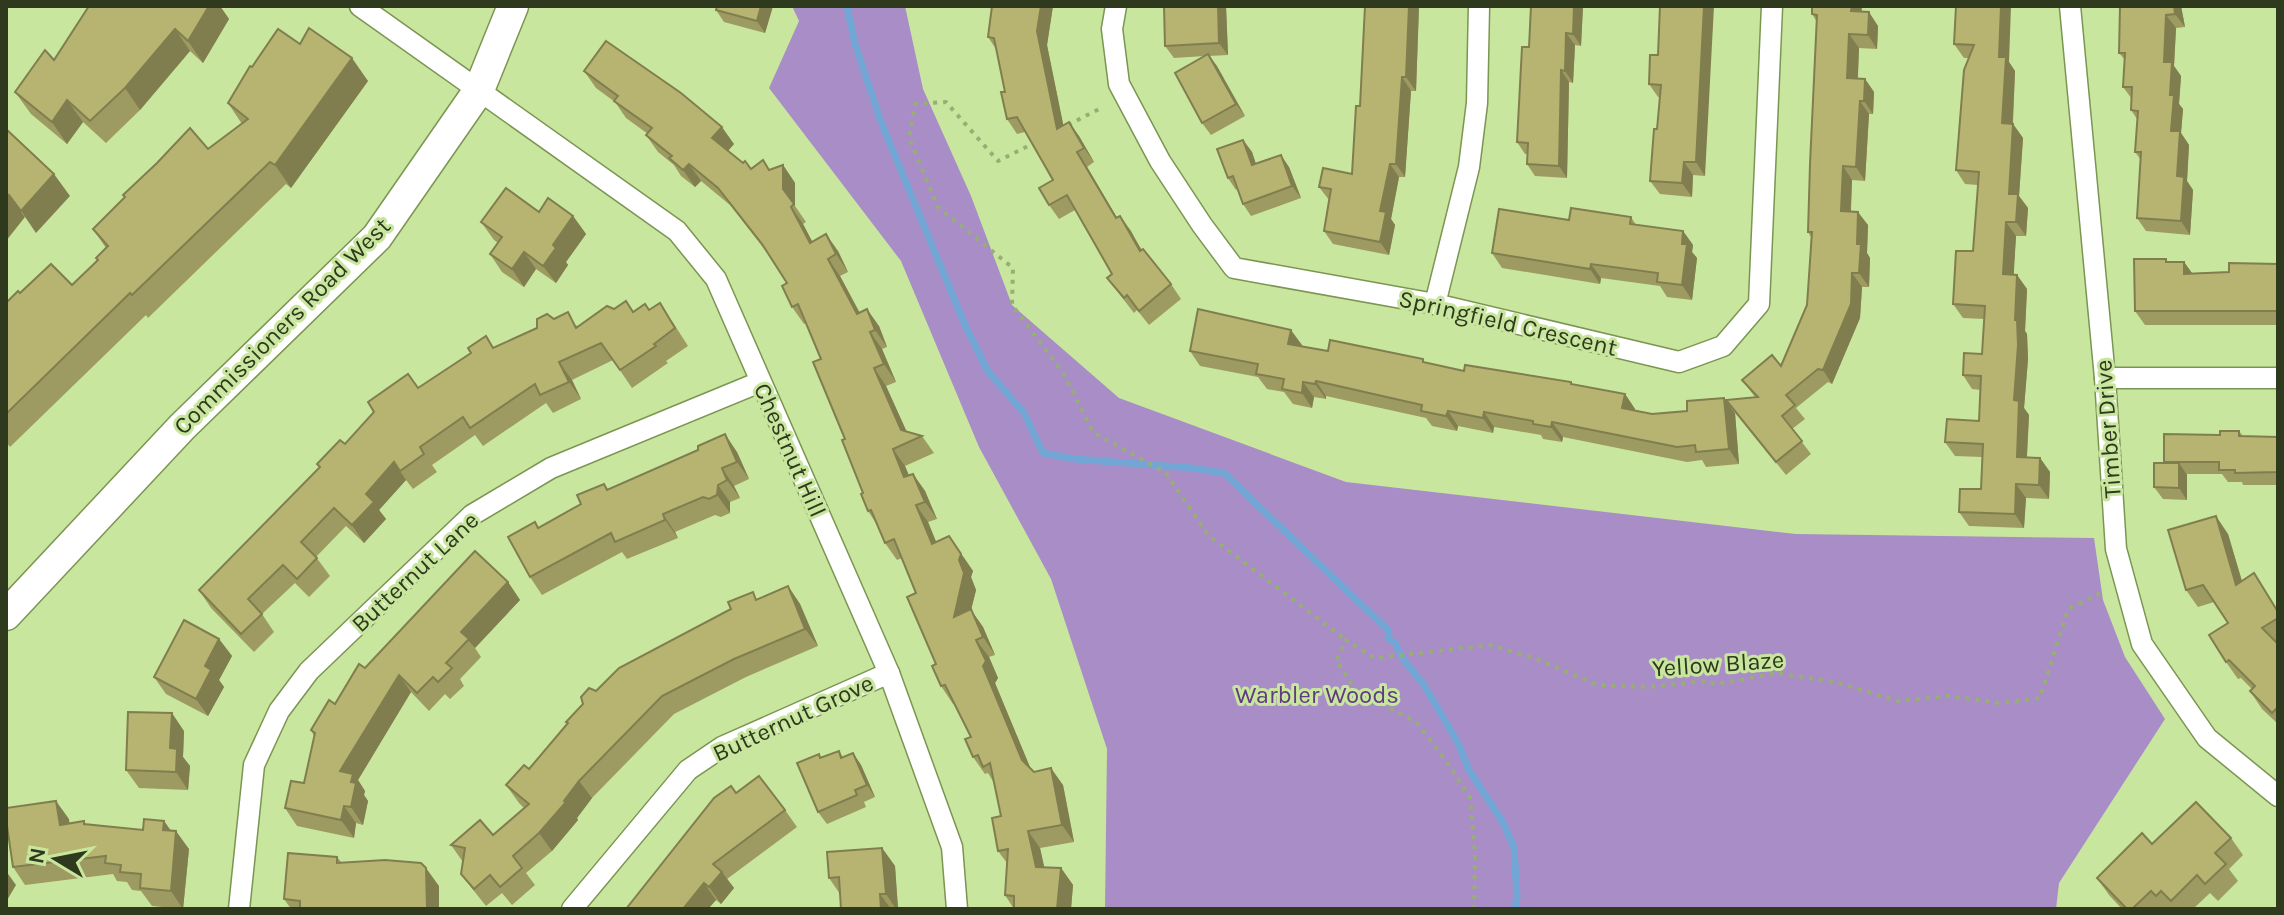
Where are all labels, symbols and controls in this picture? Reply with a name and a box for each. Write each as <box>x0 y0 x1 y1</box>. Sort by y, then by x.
street label: Commissioners Road West <box>168 212 396 440</box>
street label: Springfield Crescent <box>1396 284 1620 362</box>
street label: Timber Drive <box>2089 359 2127 499</box>
street label: Chestnut Hill <box>748 379 832 521</box>
street label: Butternut Lane <box>346 506 484 638</box>
street label: Yellow Blaze <box>1651 645 1785 683</box>
street label: Butternut Grove <box>708 669 878 767</box>
park label: Warbler Woods <box>1235 681 1399 709</box>
north arrow <box>16 819 96 899</box>
text: N <box>23 846 51 866</box>

